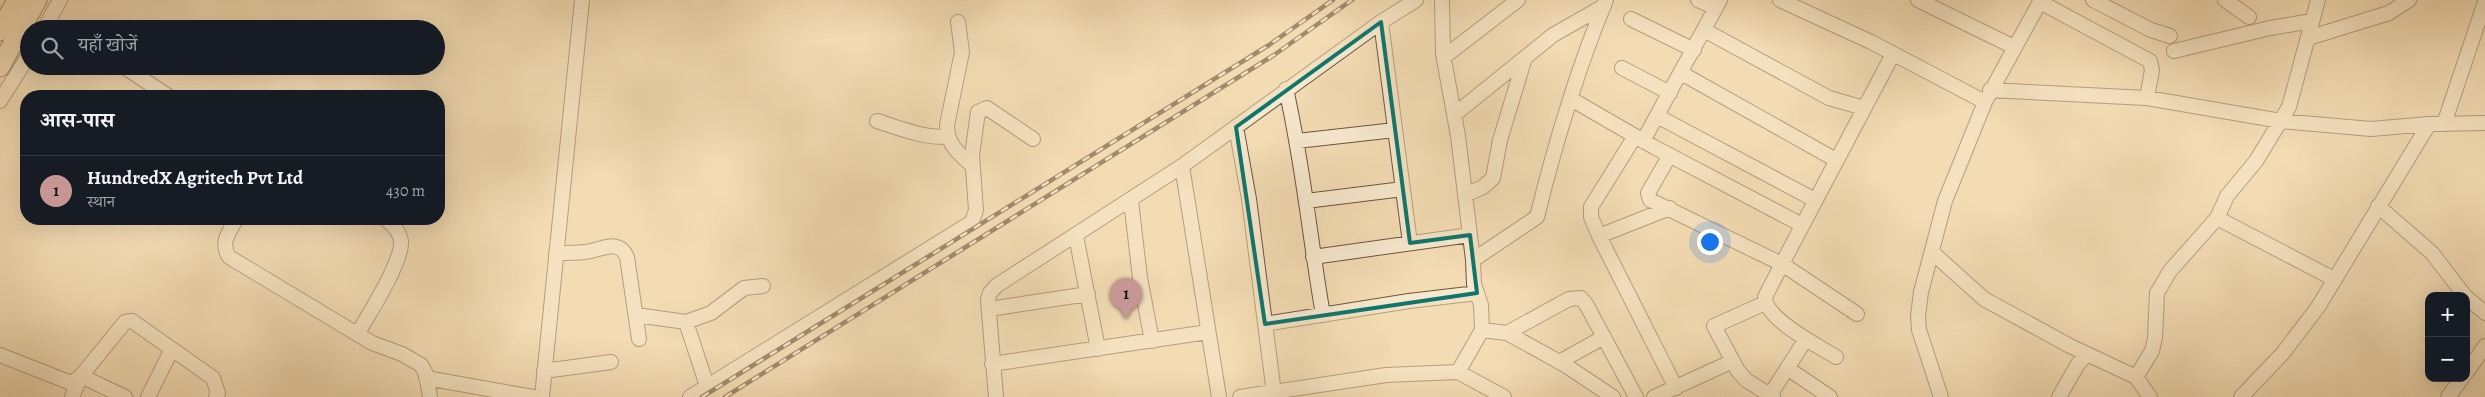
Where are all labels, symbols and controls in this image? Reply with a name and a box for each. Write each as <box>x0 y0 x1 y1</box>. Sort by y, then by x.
search box <box>20 20 445 75</box>
text: यहाँ खोजें <box>78 32 137 58</box>
icon: search <box>38 34 66 62</box>
text: आस-पास <box>40 106 114 134</box>
text: HundredX Agritech Pvt Ltd <box>87 165 303 191</box>
text: 1 <box>53 180 59 202</box>
text: 430 m <box>386 180 425 202</box>
text: स्थान <box>87 191 115 213</box>
your location <box>1697 229 1723 255</box>
pin: 1 <box>1110 278 1142 319</box>
map controls <box>2425 292 2470 382</box>
button: + <box>2425 292 2470 337</box>
button: − <box>2425 337 2470 382</box>

